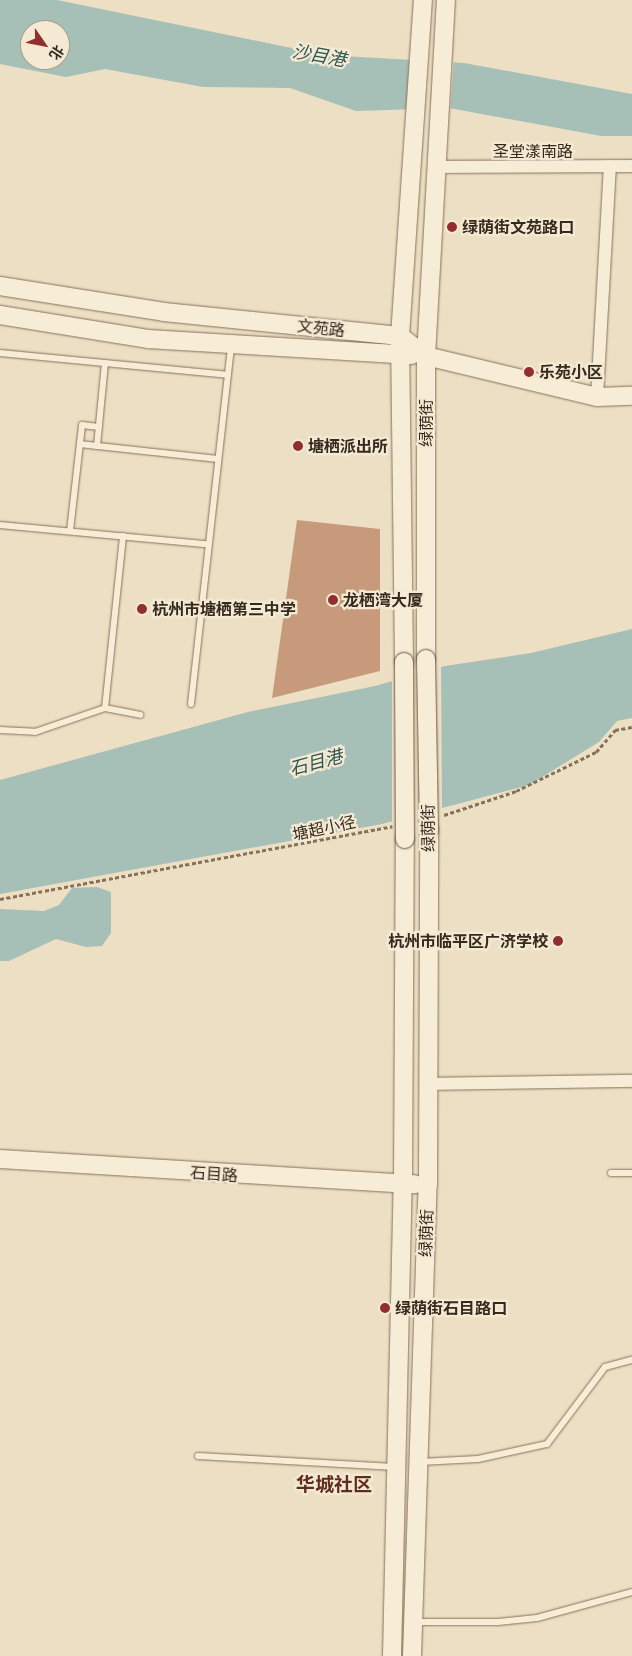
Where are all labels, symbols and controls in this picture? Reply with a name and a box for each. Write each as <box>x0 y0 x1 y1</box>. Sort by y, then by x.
north arrow <box>20 20 70 70</box>
water label: 沙目港 <box>291 41 347 71</box>
text: 北 <box>45 42 68 63</box>
street label: 圣堂漾南路 <box>493 141 573 161</box>
place label: 绿荫街文苑路口 <box>462 217 574 237</box>
marker: 绿荫街文苑路口 <box>446 221 458 233</box>
street label: 文苑路 <box>296 316 346 340</box>
place label: 乐苑小区 <box>539 362 603 382</box>
marker: 乐苑小区 <box>523 366 535 378</box>
street label: 绿荫街 <box>416 399 436 447</box>
place label: 塘栖派出所 <box>308 436 388 456</box>
marker: 塘栖派出所 <box>292 440 304 452</box>
place label: 龙栖湾大厦 <box>343 590 423 610</box>
marker: 龙栖湾大厦 <box>327 594 339 606</box>
place label: 杭州市塘栖第三中学 <box>152 599 296 619</box>
marker: 杭州市塘栖第三中学 <box>136 603 148 615</box>
water label: 石目港 <box>287 746 345 780</box>
street label: 绿荫街 <box>418 804 438 852</box>
street label: 塘超小径 <box>291 812 357 844</box>
place label: 杭州市临平区广济学校 <box>388 931 548 951</box>
marker: 杭州市临平区广济学校 <box>552 935 564 947</box>
street label: 石目路 <box>189 1163 239 1185</box>
street label: 绿荫街 <box>416 1209 436 1257</box>
place label: 绿荫街石目路口 <box>395 1298 507 1318</box>
marker: 绿荫街石目路口 <box>379 1302 391 1314</box>
district label: 华城社区 <box>296 1474 372 1496</box>

